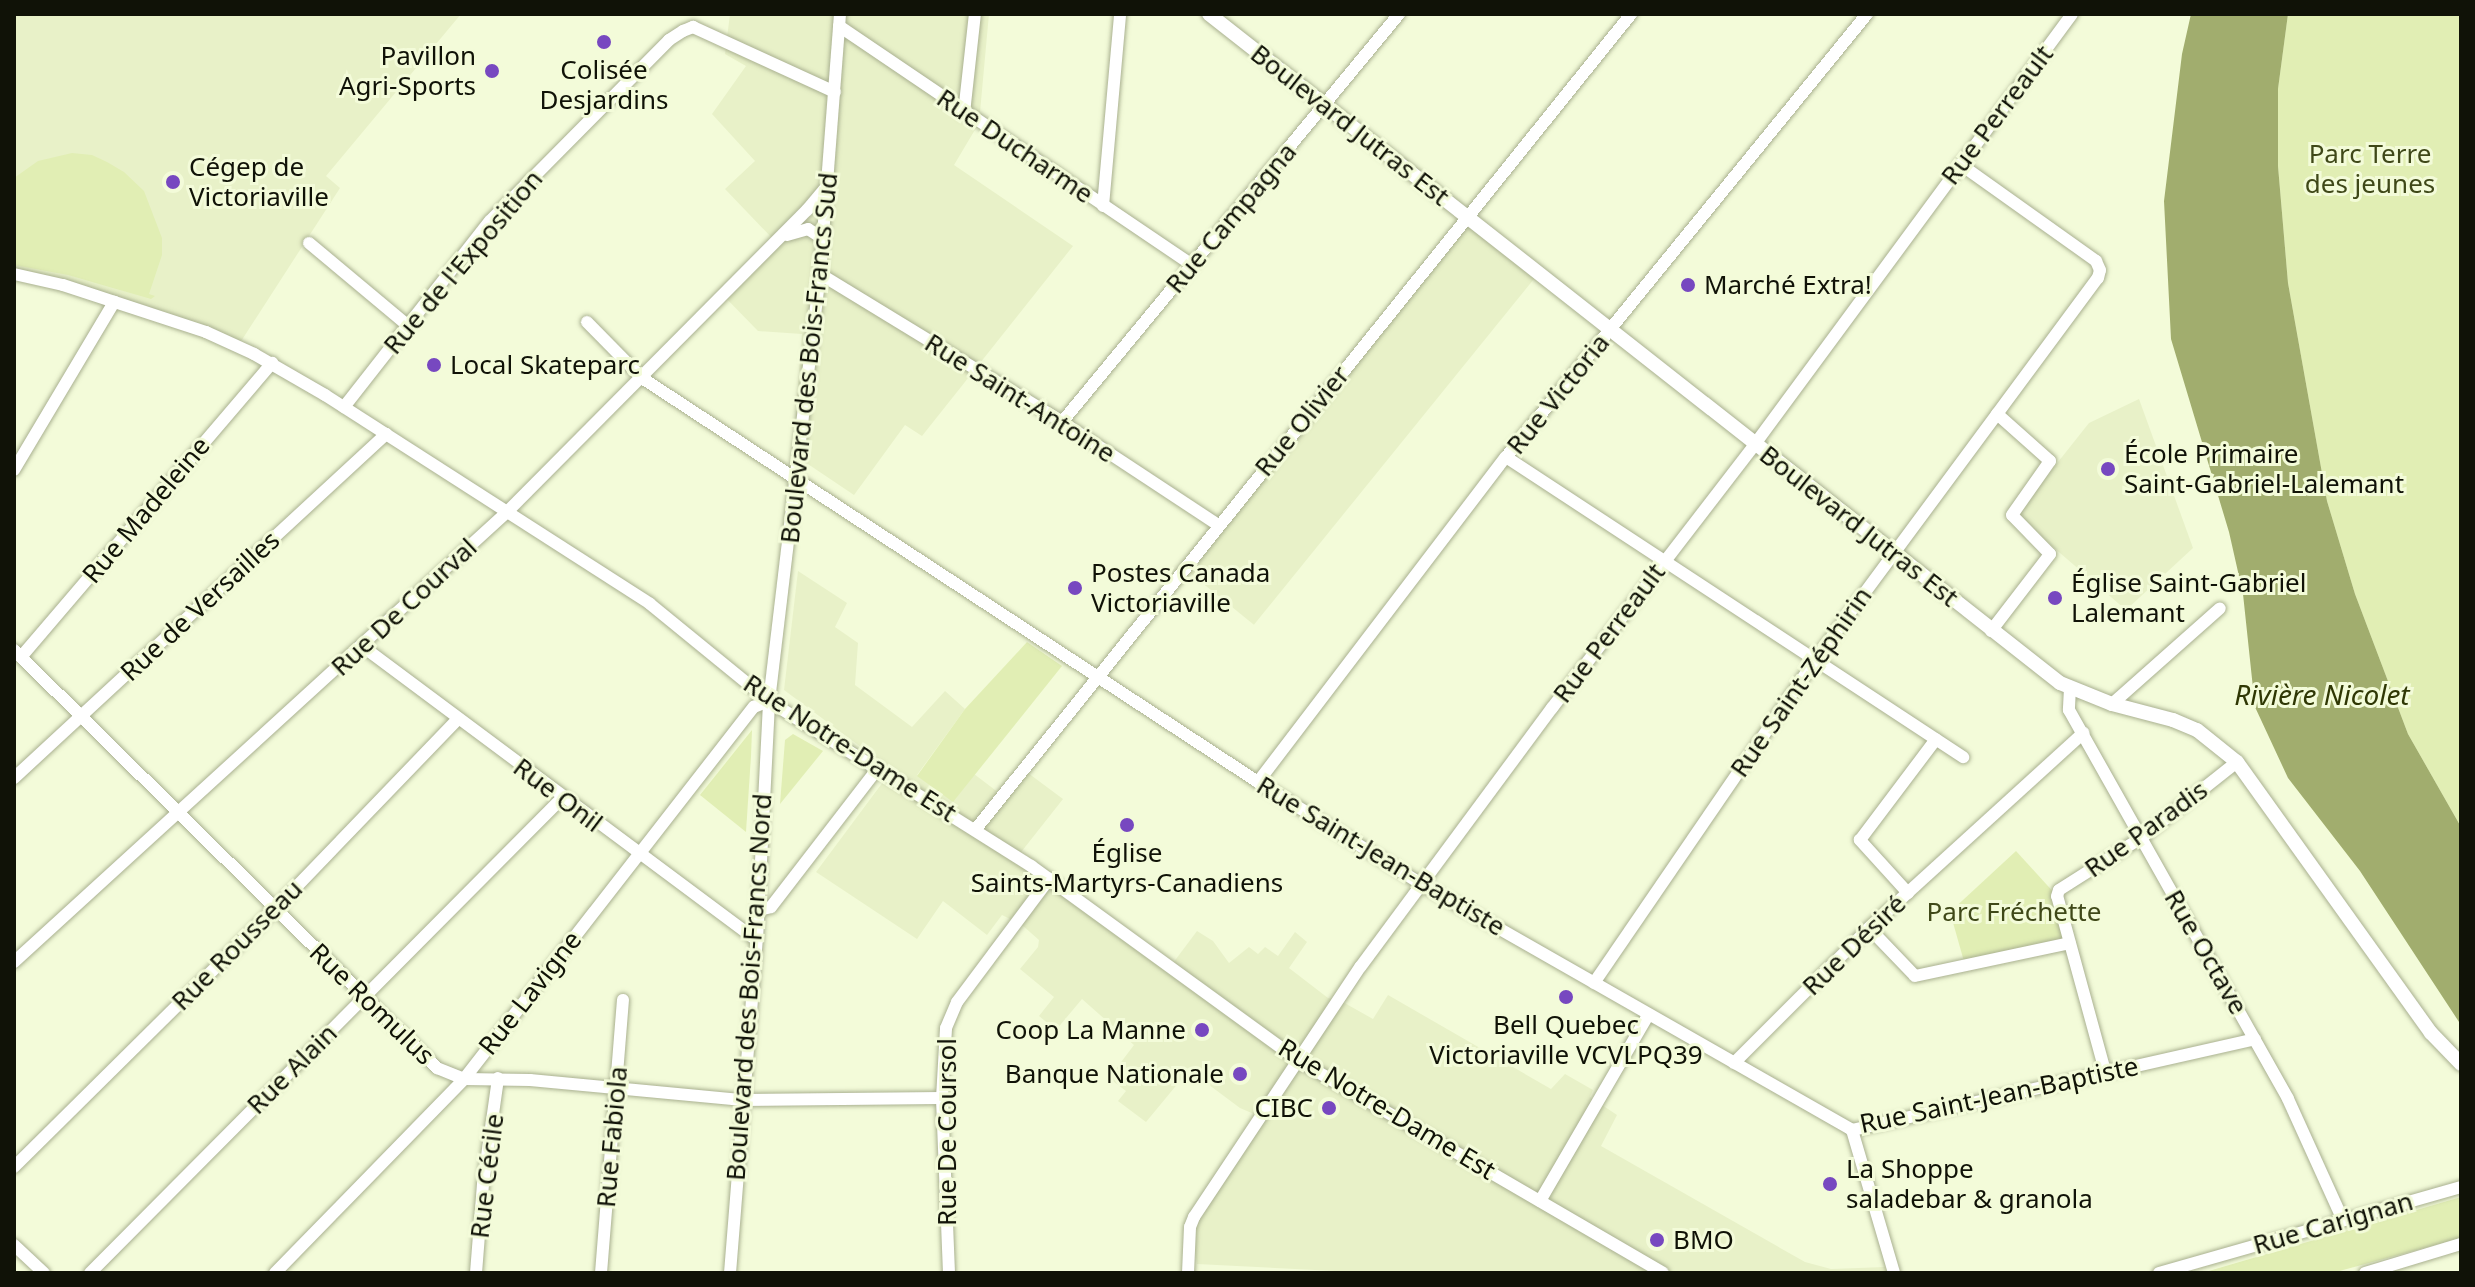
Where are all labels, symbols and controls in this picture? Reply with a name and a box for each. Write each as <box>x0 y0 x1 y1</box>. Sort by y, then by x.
marker: Colisée Desjardins <box>595 33 613 51</box>
street label: Boulevard Jutras Est <box>1245 38 1455 212</box>
street label: Rue Perreault <box>1934 39 2060 191</box>
place label: Pavillon Agri-Sports <box>339 40 476 102</box>
place label: Colisée Desjardins <box>540 54 668 116</box>
marker: Pavillon Agri-Sports <box>483 62 501 80</box>
street label: Rue Ducharme <box>931 82 1099 210</box>
street label: Rue Campagna <box>1159 137 1303 299</box>
park label: Parc Terre des jeunes <box>2305 138 2435 200</box>
place label: Cégep de Victoriaville <box>189 151 329 212</box>
street label: Rue de l'Exposition <box>377 164 549 360</box>
street label: Boulevard des Bois-Francs Sud <box>774 171 844 545</box>
marker: Cégep de Victoriaville <box>164 173 182 191</box>
place label: Marché Extra! <box>1704 269 1872 301</box>
marker: Marché Extra! <box>1679 276 1697 294</box>
street label: Rue Saint-Antoine <box>919 327 1121 469</box>
street label: Rue Victoria <box>1500 328 1616 460</box>
place label: Local Skateparc <box>450 349 640 381</box>
marker: Local Skateparc <box>425 356 443 374</box>
street label: Rue Olivier <box>1248 360 1356 482</box>
street label: Rue Madeleine <box>76 431 216 589</box>
place label: École Primaire Saint-Gabriel-Lalemant <box>2124 438 2404 500</box>
street label: Boulevard Jutras Est <box>1754 439 1964 613</box>
marker: École Primaire Saint-Gabriel-Lalemant <box>2099 460 2117 478</box>
street label: Rue de Versailles <box>114 524 286 688</box>
street label: Rue De Courval <box>325 532 483 682</box>
place label: Postes Canada Victoriaville <box>1091 557 1270 618</box>
street label: Rue Perreault <box>1546 557 1672 709</box>
place label: Église Saint-Gabriel Lalemant <box>2071 567 2306 628</box>
marker: Postes Canada Victoriaville <box>1066 579 1084 597</box>
street label: Rue Saint-Zéphirin <box>1724 581 1878 783</box>
marker: Église Saint-Gabriel Lalemant <box>2046 589 2064 607</box>
street label: Rue Notre-Dame Est <box>738 668 962 828</box>
water label: Rivière Nicolet <box>2234 677 2410 711</box>
street label: Rue Onil <box>507 751 609 839</box>
street label: Rue Saint-Jean-Baptiste <box>1251 770 1511 942</box>
street label: Rue Paradis <box>2079 774 2213 884</box>
street label: Boulevard des Bois-Francs Nord <box>720 792 778 1182</box>
marker: Église Saints-Martyrs-Canadiens <box>1118 816 1136 834</box>
place label: Église Saints-Martyrs-Canadiens <box>971 837 1283 898</box>
street label: Rue Rousseau <box>165 873 309 1017</box>
street label: Rue Octave <box>2158 884 2254 1020</box>
street label: Rue Désiré <box>1796 888 1912 1002</box>
park label: Parc Fréchette <box>1927 896 2101 928</box>
street label: Rue Lavigne <box>472 925 588 1061</box>
street label: Rue Romulus <box>303 937 441 1071</box>
marker: Bell Quebec Victoriaville VCVLPQ39 <box>1557 988 1575 1006</box>
place label: Bell Quebec Victoriaville VCVLPQ39 <box>1429 1009 1703 1070</box>
place label: Coop La Manne <box>995 1014 1186 1046</box>
street label: Rue Alain <box>241 1018 343 1120</box>
marker: Coop La Manne <box>1193 1021 1211 1039</box>
street label: Rue Notre-Dame Est <box>1273 1032 1501 1186</box>
street label: Rue De Coursol <box>931 1038 963 1226</box>
street label: Rue Saint-Jean-Baptiste <box>1857 1050 2141 1140</box>
place label: Banque Nationale <box>1005 1058 1224 1090</box>
street label: Rue Fabiola <box>590 1065 634 1209</box>
marker: Banque Nationale <box>1231 1065 1249 1083</box>
place label: CIBC <box>1254 1092 1313 1124</box>
marker: CIBC <box>1320 1099 1338 1117</box>
street label: Rue Cécile <box>464 1112 510 1240</box>
place label: La Shoppe saladebar & granola <box>1846 1153 2093 1214</box>
marker: La Shoppe saladebar & granola <box>1821 1175 1839 1193</box>
street label: Rue Carignan <box>2249 1185 2417 1261</box>
place label: BMO <box>1673 1224 1734 1256</box>
marker: BMO <box>1648 1231 1666 1249</box>

